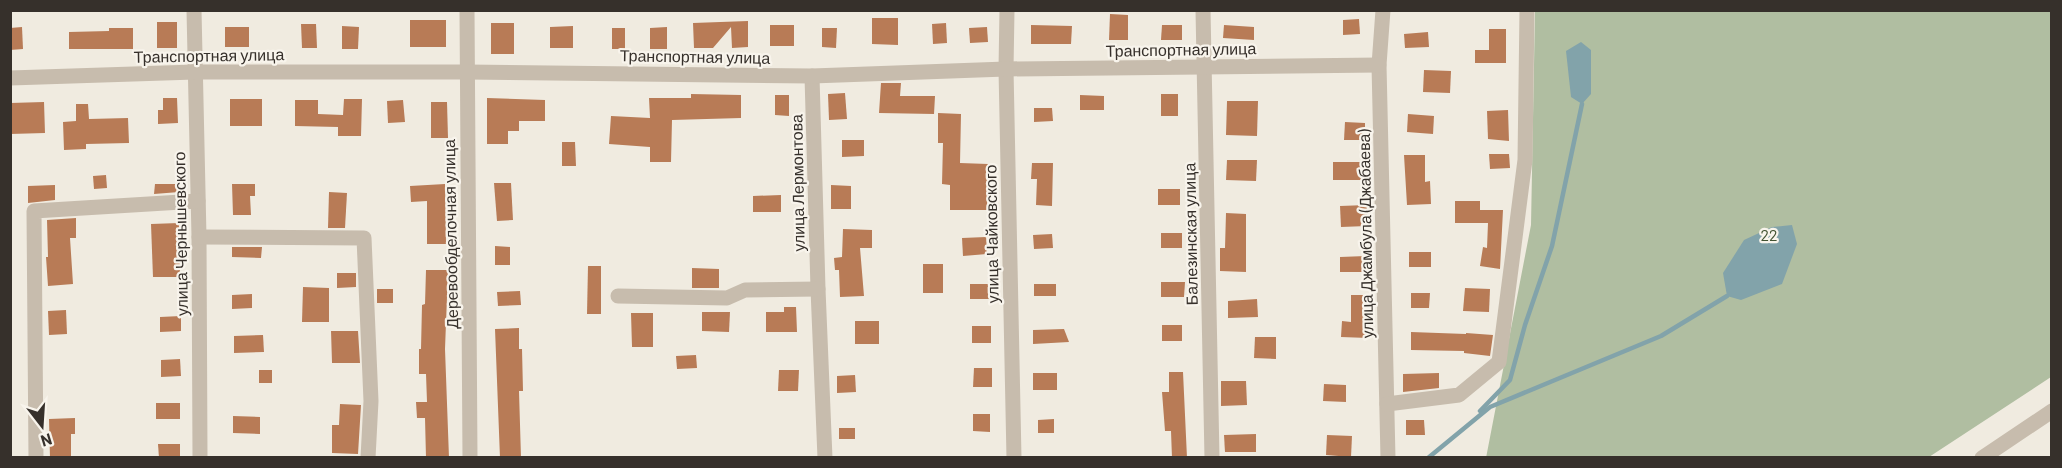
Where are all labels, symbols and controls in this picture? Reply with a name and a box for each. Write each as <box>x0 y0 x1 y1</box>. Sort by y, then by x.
street label: Транспортная улица <box>1106 38 1257 60</box>
street label: Транспортная улица <box>134 44 285 66</box>
street label: Транспортная улица <box>620 45 771 67</box>
street label: улица Лермонтова <box>786 114 808 252</box>
street label: улица Джамбула (Джабаева) <box>1354 129 1376 339</box>
street label: Деревообделочная улица <box>439 139 461 329</box>
street label: улица Чернышевского <box>169 151 191 316</box>
street label: Балезинская улица <box>1179 163 1201 305</box>
street label: улица Чайковского <box>980 164 1002 303</box>
park label: 22 <box>1760 225 1778 244</box>
north arrow <box>12 396 72 456</box>
text: N <box>39 430 54 451</box>

